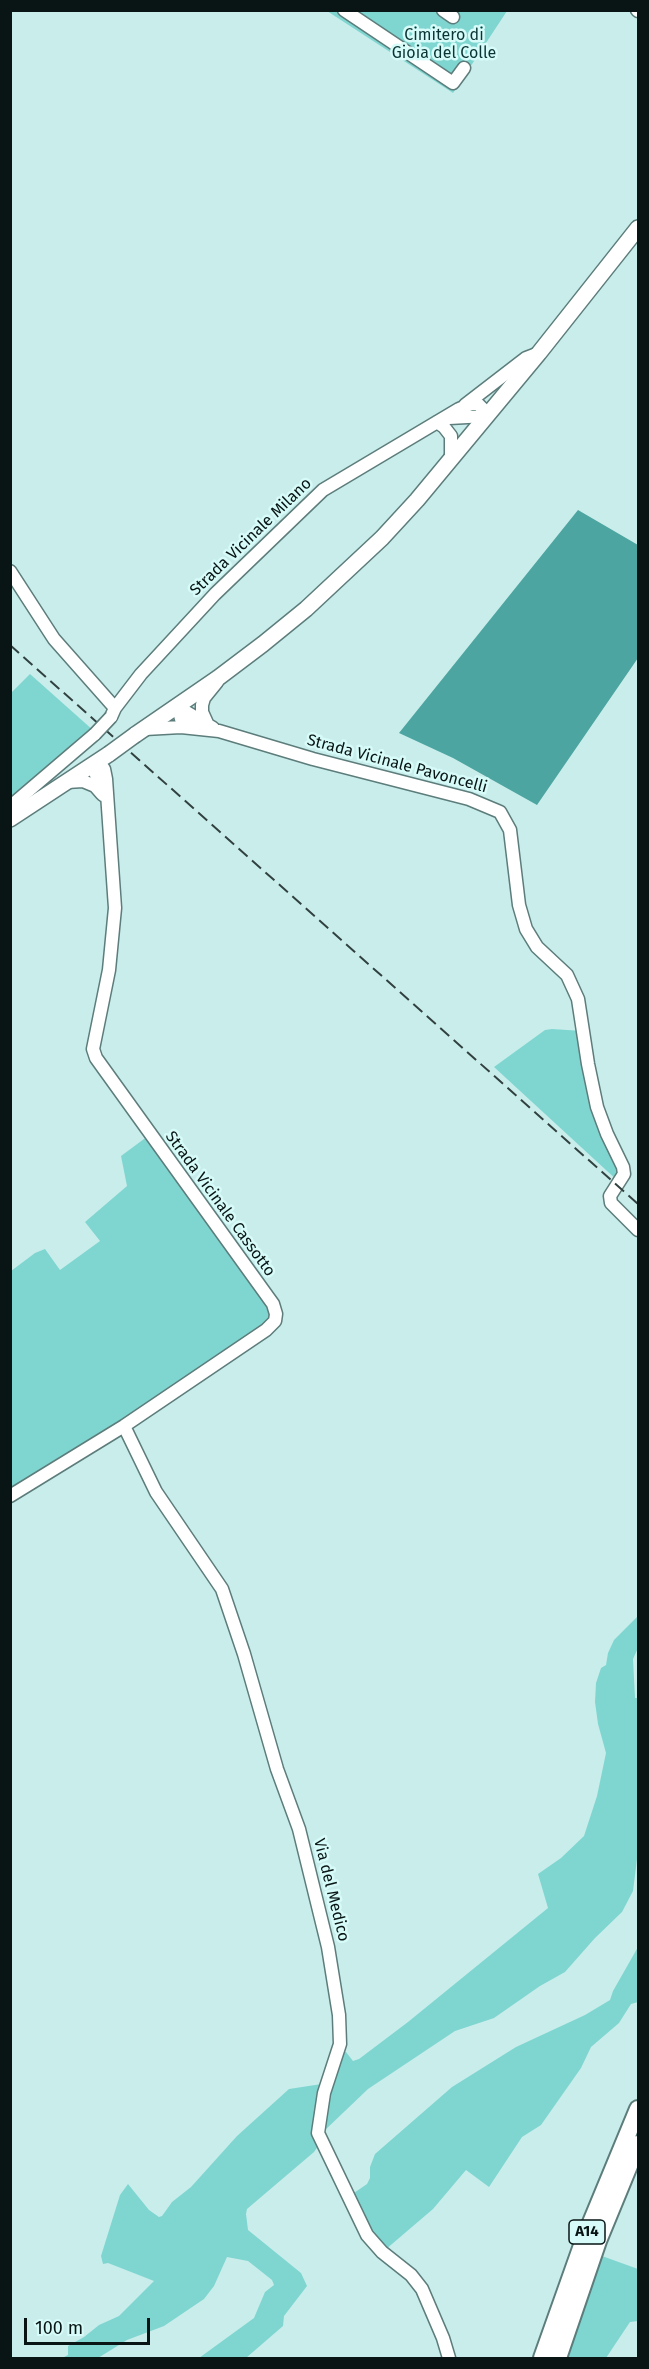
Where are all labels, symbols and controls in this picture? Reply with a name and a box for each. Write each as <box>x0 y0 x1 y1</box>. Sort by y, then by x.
park label: Cimitero di Gioia del Colle <box>392 26 496 64</box>
street label: Strada Vicinale Milano <box>186 474 316 600</box>
street label: Strada Vicinale Pavoncelli <box>305 731 489 797</box>
street label: Strada Vicinale Cassotto <box>161 1128 279 1280</box>
street label: Via del Medico <box>309 1837 353 1943</box>
road number: A14 <box>569 2220 605 2244</box>
scale bar <box>27 2306 153 2344</box>
text: 100 m <box>35 2317 83 2339</box>

